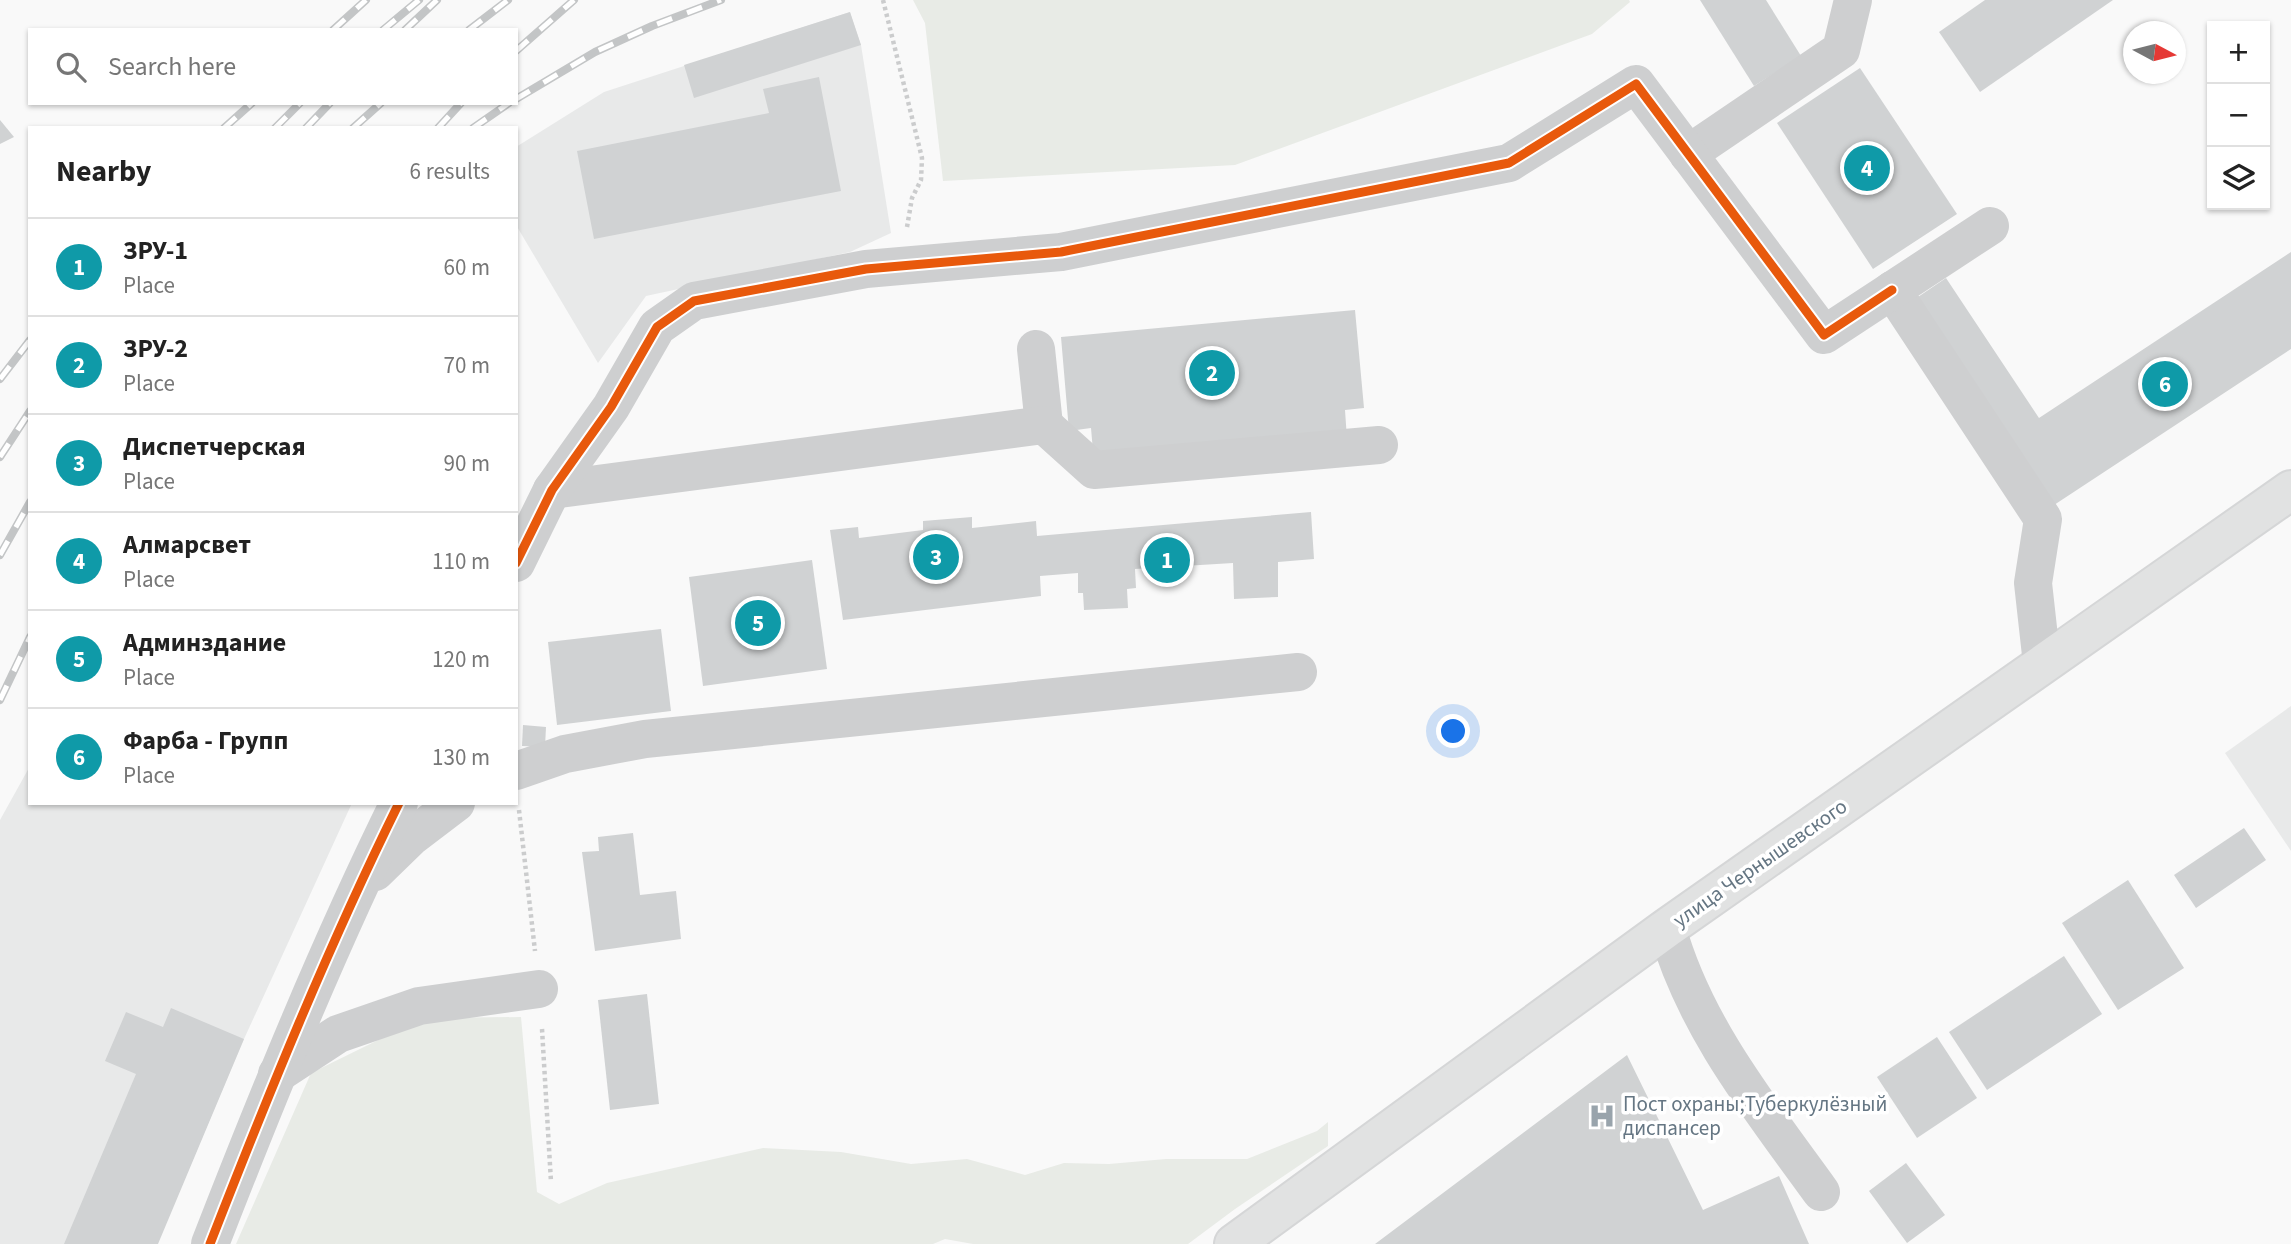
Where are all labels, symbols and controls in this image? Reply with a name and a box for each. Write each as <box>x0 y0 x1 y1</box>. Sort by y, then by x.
north arrow <box>2123 21 2186 84</box>
map controls <box>2207 21 2270 210</box>
button: + <box>2207 21 2270 84</box>
search box <box>28 28 518 105</box>
icon: search <box>52 48 90 86</box>
text: Search here <box>108 48 236 85</box>
button: − <box>2207 84 2270 147</box>
pin: 4 <box>1844 142 1890 194</box>
button: layers <box>2207 147 2270 210</box>
text: Nearby <box>56 150 151 193</box>
text: 6 results <box>410 155 490 188</box>
text: ЗРУ-1 <box>123 232 188 269</box>
text: 1 <box>73 251 85 284</box>
text: 60 m <box>443 251 490 284</box>
text: Place <box>123 269 175 302</box>
text: ЗРУ-2 <box>123 330 188 367</box>
pin: 2 <box>1189 347 1235 399</box>
text: 2 <box>73 349 85 382</box>
text: 70 m <box>443 349 490 382</box>
pin: 6 <box>2142 358 2188 410</box>
text: Place <box>123 367 175 400</box>
text: Диспетчерская <box>123 428 306 465</box>
text: 3 <box>73 447 85 480</box>
text: 90 m <box>443 447 490 480</box>
text: Place <box>123 465 175 498</box>
text: Алмарсвет <box>123 526 251 563</box>
pin: 3 <box>913 531 959 583</box>
pin: 1 <box>1144 534 1190 586</box>
text: 4 <box>73 545 85 578</box>
text: 110 m <box>432 545 490 578</box>
text: Place <box>123 563 175 596</box>
pin: 5 <box>735 597 781 649</box>
text: Админздание <box>123 624 286 661</box>
text: 5 <box>73 643 85 676</box>
text: 120 m <box>432 643 490 676</box>
text: Place <box>123 661 175 694</box>
your location <box>1436 714 1470 748</box>
text: Фарба - Групп <box>123 722 288 759</box>
text: 6 <box>73 741 85 774</box>
text: 130 m <box>432 741 490 774</box>
text: Place <box>123 759 175 792</box>
street label: улица Чернышевского <box>1667 791 1853 935</box>
place label: Пост охраны;Туберкулёзный диспансер <box>1623 1089 1887 1143</box>
hospital icon: Пост охраны;Туберкулёзный диспансер <box>1587 1101 1617 1131</box>

